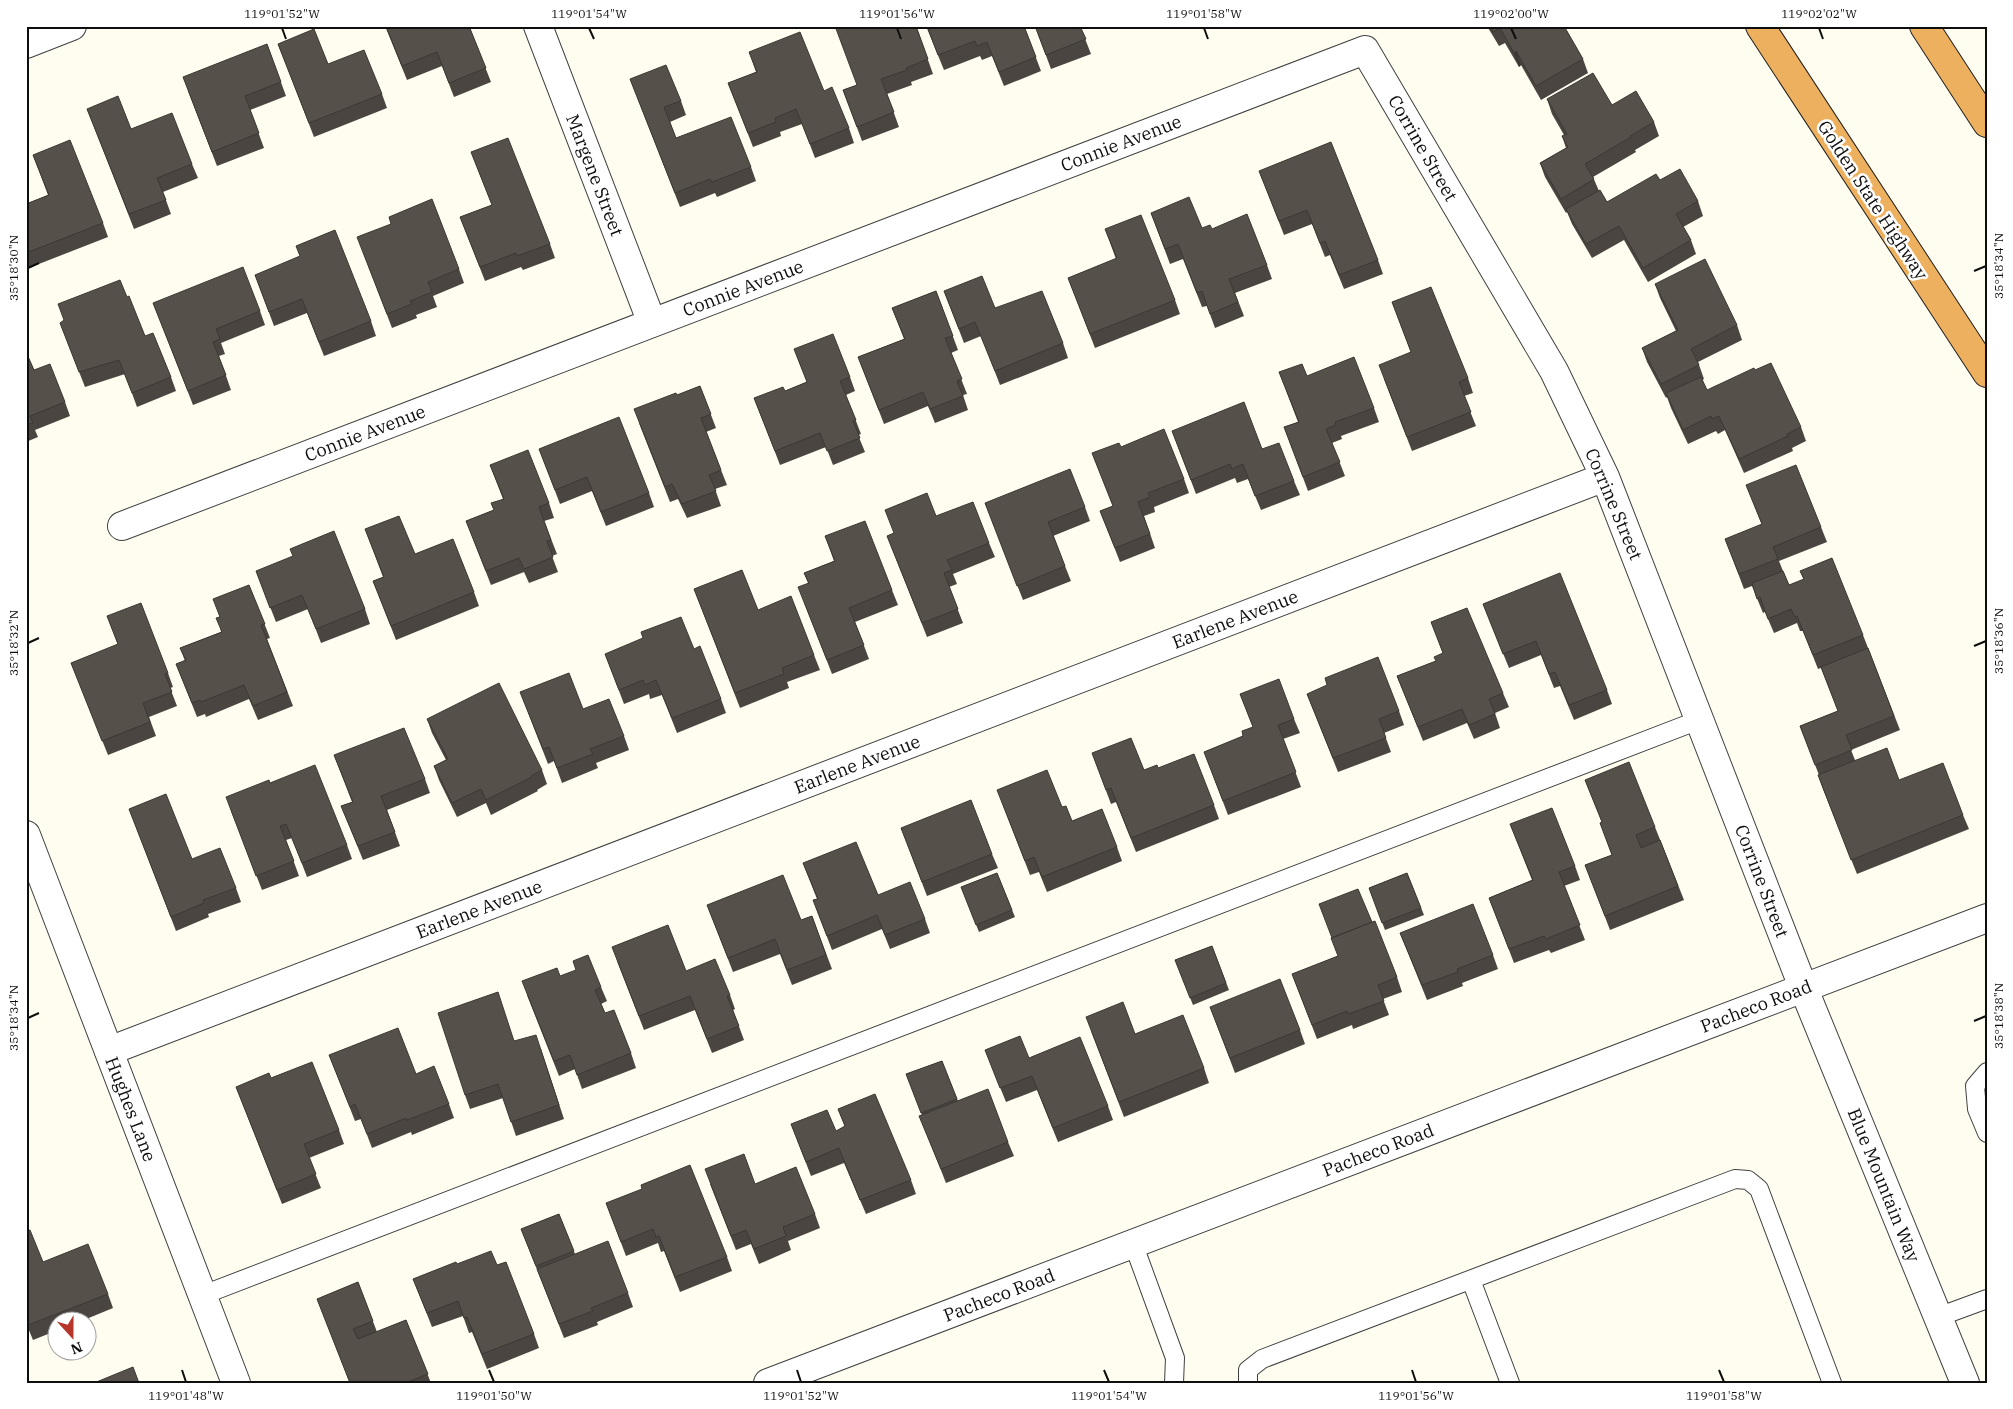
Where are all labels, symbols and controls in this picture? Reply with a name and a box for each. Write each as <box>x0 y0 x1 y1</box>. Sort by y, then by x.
text: 119°01'52"W <box>244 6 320 21</box>
text: 119°01'54"W <box>551 6 627 21</box>
text: 119°01'56"W <box>859 6 935 21</box>
text: 119°01'58"W <box>1166 6 1242 21</box>
text: 119°02'00"W <box>1473 6 1549 21</box>
text: 119°02'02"W <box>1781 6 1857 21</box>
street label: Corrine Street <box>1383 91 1463 205</box>
street label: Connie Avenue <box>1057 109 1185 177</box>
street label: Margene Street <box>561 111 629 239</box>
street label: Golden State Highway <box>1813 116 1933 284</box>
text: 35°18'34"N <box>1991 233 2006 299</box>
text: 35°18'30"N <box>6 235 21 301</box>
street label: Connie Avenue <box>679 254 807 322</box>
street label: Connie Avenue <box>301 399 429 467</box>
street label: Corrine Street <box>1580 445 1648 563</box>
street label: Earlene Avenue <box>1169 584 1301 654</box>
text: 35°18'36"N <box>1991 608 2006 674</box>
text: 35°18'32"N <box>6 610 21 676</box>
street label: Earlene Avenue <box>791 729 923 799</box>
street label: Corrine Street <box>1730 821 1794 941</box>
street label: Earlene Avenue <box>413 874 545 944</box>
street label: Pacheco Road <box>1697 974 1815 1038</box>
text: 35°18'38"N <box>1991 983 2006 1049</box>
text: 35°18'34"N <box>6 985 21 1051</box>
street label: Hughes Lane <box>100 1053 162 1165</box>
street label: Blue Mountain Way <box>1843 1105 1926 1266</box>
street label: Pacheco Road <box>1319 1118 1437 1182</box>
street label: Pacheco Road <box>940 1263 1058 1327</box>
north arrow <box>48 1312 98 1362</box>
text: N <box>68 1338 85 1359</box>
text: 119°01'48"W <box>148 1388 224 1403</box>
text: 119°01'50"W <box>456 1388 532 1403</box>
text: 119°01'52"W <box>763 1388 839 1403</box>
text: 119°01'54"W <box>1071 1388 1147 1403</box>
text: 119°01'56"W <box>1378 1388 1454 1403</box>
text: 119°01'58"W <box>1686 1388 1762 1403</box>

